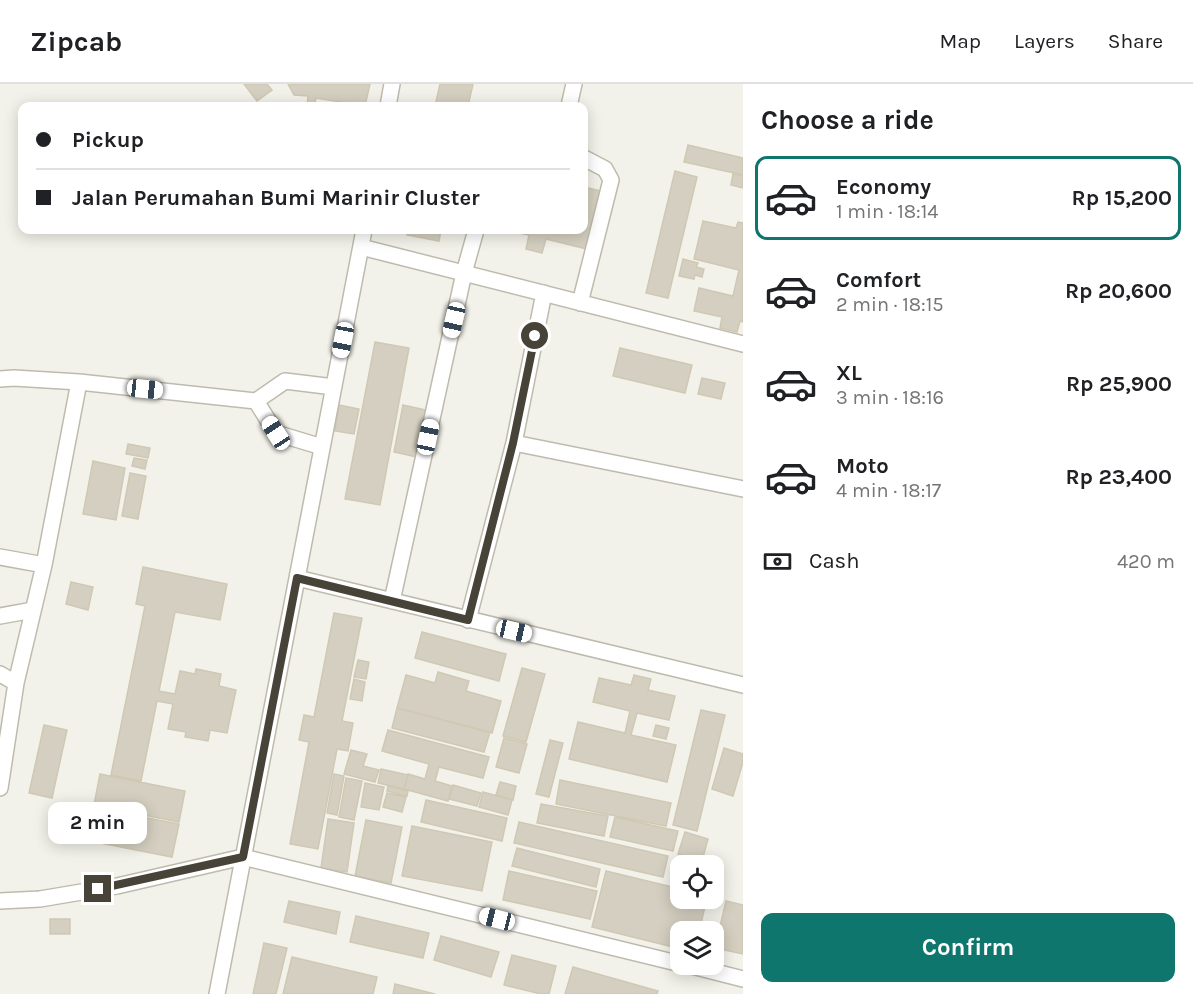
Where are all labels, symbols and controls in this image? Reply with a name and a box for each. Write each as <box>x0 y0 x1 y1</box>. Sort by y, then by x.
text: Zipcab <box>30 25 122 58</box>
text: Map <box>939 29 981 53</box>
text: Layers <box>1014 29 1075 53</box>
text: Share <box>1108 29 1163 53</box>
text: Choose a ride <box>761 104 934 136</box>
text: Pickup <box>72 127 144 153</box>
icon: car <box>764 171 818 225</box>
text: Economy <box>836 174 931 200</box>
text: Jalan Perumahan Bumi Marinir Cluster <box>72 185 480 211</box>
text: Rp 15,200 <box>1072 185 1172 211</box>
text: 1 min · 18:14 <box>836 200 938 223</box>
icon: car <box>764 264 818 318</box>
text: Comfort <box>836 267 921 293</box>
text: Rp 20,600 <box>1065 278 1172 304</box>
text: 2 min · 18:15 <box>836 293 944 316</box>
car <box>441 300 467 340</box>
car <box>331 321 355 359</box>
route start <box>521 322 548 349</box>
icon: car <box>764 357 818 411</box>
text: XL <box>836 360 862 386</box>
text: Rp 25,900 <box>1066 371 1172 397</box>
car <box>126 378 164 400</box>
text: 3 min · 18:16 <box>836 386 944 409</box>
car <box>259 413 293 453</box>
car <box>415 418 441 456</box>
icon: car <box>764 450 818 504</box>
text: Moto <box>836 453 889 479</box>
text: Rp 23,400 <box>1065 464 1172 490</box>
text: 4 min · 18:17 <box>836 479 941 502</box>
icon: cash <box>761 545 794 578</box>
text: Cash <box>809 548 859 574</box>
text: 420 m <box>1117 550 1175 573</box>
car <box>494 618 534 644</box>
callout: 2 min <box>48 802 148 844</box>
text: 2 min <box>70 811 125 834</box>
map controls <box>670 855 724 975</box>
button: locate <box>670 855 724 909</box>
route end <box>84 875 111 902</box>
car <box>477 906 517 932</box>
button: Confirm <box>761 913 1175 982</box>
button: layers <box>670 921 724 975</box>

